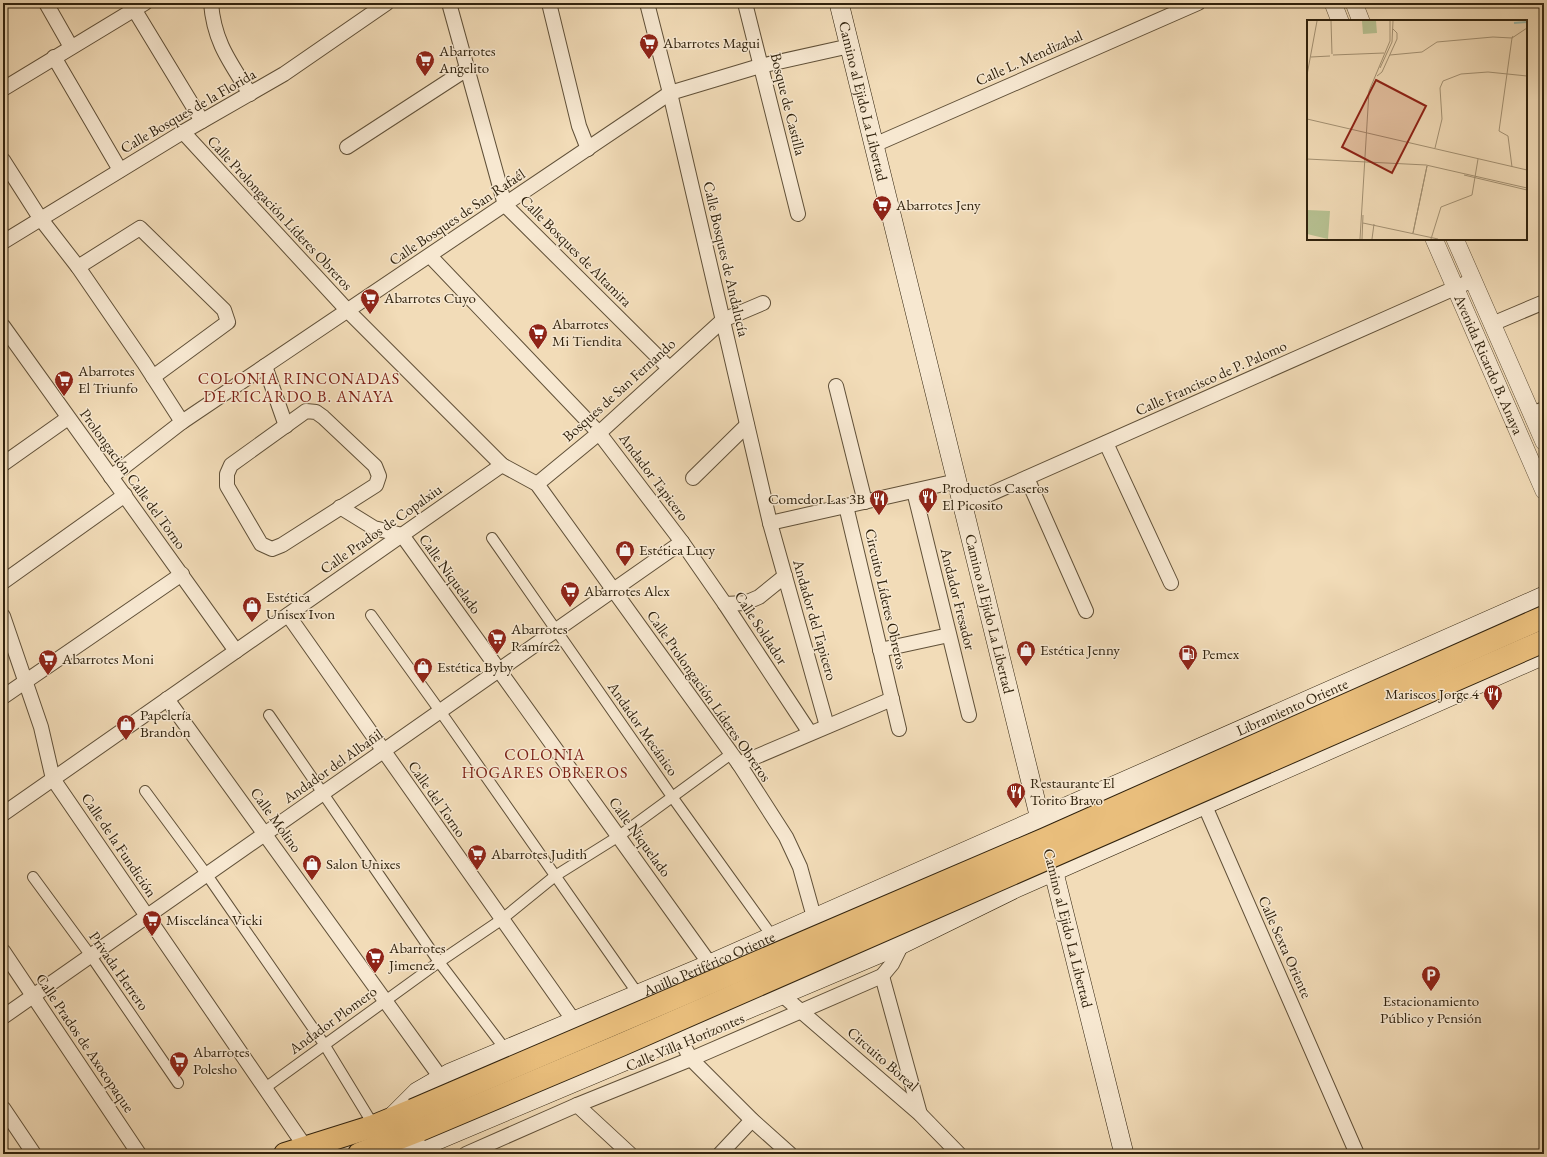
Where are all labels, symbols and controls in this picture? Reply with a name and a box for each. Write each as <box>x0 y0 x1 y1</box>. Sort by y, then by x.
street label: Camino al Ejido La Libertad <box>835 19 893 183</box>
inset map <box>1307 20 1527 240</box>
street label: Calle L. Mendizabal <box>972 25 1085 90</box>
supermarket icon: Abarrotes Magui <box>638 32 660 60</box>
place label: Abarrotes Magui <box>662 33 760 52</box>
place label: Abarrotes Angelito <box>438 41 496 77</box>
supermarket icon: Abarrotes Angelito <box>414 49 436 77</box>
street label: Bosque de Castilla <box>767 51 810 157</box>
street label: Calle Bosques de la Florida <box>117 64 259 157</box>
street label: Calle Prolongación Líderes Obreros <box>204 131 357 294</box>
street label: Calle Bosques de San Rafaél <box>385 164 529 269</box>
street label: Calle Bosques de Andalucía <box>699 179 754 338</box>
street label: Calle Bosques de Altamira <box>516 191 636 311</box>
supermarket icon: Abarrotes Jeny <box>871 194 893 222</box>
place label: Abarrotes Jeny <box>895 195 981 214</box>
supermarket icon: Abarrotes Cuyo <box>359 287 381 315</box>
place label: Abarrotes Cuyo <box>383 288 476 307</box>
street label: Avenida Ricardo B. Anaya <box>1450 291 1528 437</box>
place label: Abarrotes Mi Tiendita <box>551 314 622 350</box>
supermarket icon: Abarrotes Mi Tiendita <box>527 322 549 350</box>
street label: Bosques de San Fernando <box>558 334 679 445</box>
street label: Calle Francisco de P. Palomo <box>1132 336 1289 420</box>
place label: Abarrotes El Triunfo <box>77 361 138 397</box>
district label: COLONIA RINCONADAS DE RICARDO B. ANAYA <box>198 368 400 407</box>
supermarket icon: Abarrotes El Triunfo <box>53 369 75 397</box>
street label: Prolongación Calle del Torno <box>76 405 191 553</box>
street label: Andador Tapicero <box>615 428 694 524</box>
place label: Productos Caseros El Picosito <box>942 478 1049 514</box>
street label: Calle Prados de Copalxiu <box>316 479 445 578</box>
restaurant icon: Productos Caseros El Picosito <box>917 486 939 514</box>
restaurant icon: Comedor Las 3B <box>868 488 890 516</box>
place label: Comedor Las 3B <box>768 489 865 508</box>
street label: Circuito Líderes Obreros <box>861 527 912 671</box>
street label: Calle Niquelado <box>415 530 486 617</box>
street label: Camino al Ejido La Libertad <box>961 532 1019 696</box>
shop icon: Estética Lucy <box>614 539 636 567</box>
place label: Estética Lucy <box>639 540 716 559</box>
street label: Andador Fresador <box>936 545 980 652</box>
street label: Andador del Tapicero <box>789 556 842 683</box>
supermarket icon: Abarrotes Alex <box>559 580 581 608</box>
place label: Abarrotes Alex <box>583 581 670 600</box>
place label: Estética Unisex Ivon <box>266 587 335 623</box>
street label: Calle Soldador <box>731 587 792 668</box>
shop icon: Estética Unisex Ivon <box>241 595 263 623</box>
street label: Calle Prolongación Líderes Obreros <box>643 606 776 785</box>
place label: Abarrotes Ramírez <box>510 619 568 655</box>
supermarket icon: Abarrotes Ramírez <box>486 627 508 655</box>
shop icon: Estética Jenny <box>1015 639 1037 667</box>
place label: Estética Jenny <box>1040 640 1120 659</box>
fuel station icon: Pemex <box>1177 643 1199 671</box>
place label: Pemex <box>1202 644 1240 663</box>
supermarket icon: Abarrotes Moni <box>37 648 59 676</box>
place label: Abarrotes Moni <box>61 649 154 668</box>
shop icon: Estética Byby <box>412 656 434 684</box>
place label: Estética Byby <box>437 657 514 676</box>
street label: Libramiento Oriente <box>1233 674 1351 740</box>
street label: Andador Mecánico <box>603 677 683 779</box>
restaurant icon: Mariscos Jorge 4 <box>1482 683 1504 711</box>
place label: Mariscos Jorge 4 <box>1385 684 1480 703</box>
place label: Papelería Brandon <box>140 705 191 741</box>
shop icon: Papelería Brandon <box>115 713 137 741</box>
street label: Andador del Albañil <box>278 724 387 808</box>
district label: COLONIA HOGARES OBREROS <box>461 744 629 783</box>
street label: Calle del Torno <box>404 757 471 841</box>
place label: Restaurante El Torito Bravo <box>1030 773 1115 809</box>
restaurant icon: Restaurante El Torito Bravo <box>1005 781 1027 809</box>
street label: Calle Molino <box>246 783 306 856</box>
street label: Calle de la Fundición <box>78 789 161 901</box>
street label: Calle Niquelado <box>605 793 676 880</box>
supermarket icon: Abarrotes Judith <box>466 843 488 871</box>
place label: Abarrotes Judith <box>490 844 588 863</box>
street label: Camino al Ejido La Libertad <box>1039 846 1098 1010</box>
shop icon: Salon Unixes <box>301 853 323 881</box>
place label: Salon Unixes <box>326 854 400 873</box>
street label: Calle Sexta Oriente <box>1254 893 1317 1001</box>
supermarket icon: Miscelánea Vicki <box>141 909 163 937</box>
place label: Miscelánea Vicki <box>166 910 263 929</box>
street label: Anillo Periférico Oriente <box>639 927 778 1000</box>
street label: Privada Herrero <box>85 928 154 1014</box>
place label: Abarrotes Jimenez <box>387 938 446 974</box>
supermarket icon: Abarrotes Jimenez <box>364 946 386 974</box>
parking icon: Estacionamiento Público y Pensión <box>1420 964 1442 992</box>
street label: Calle Prados de Axocopaque <box>32 970 139 1116</box>
street label: Andador Plomero <box>284 981 380 1058</box>
place label: Estacionamiento Público y Pensión <box>1380 991 1482 1027</box>
street label: Calle Villa Horizontes <box>623 1008 747 1075</box>
street label: Circuito Boreal <box>844 1022 923 1095</box>
place label: Abarrotes Polesho <box>192 1042 250 1078</box>
supermarket icon: Abarrotes Polesho <box>168 1050 190 1078</box>

